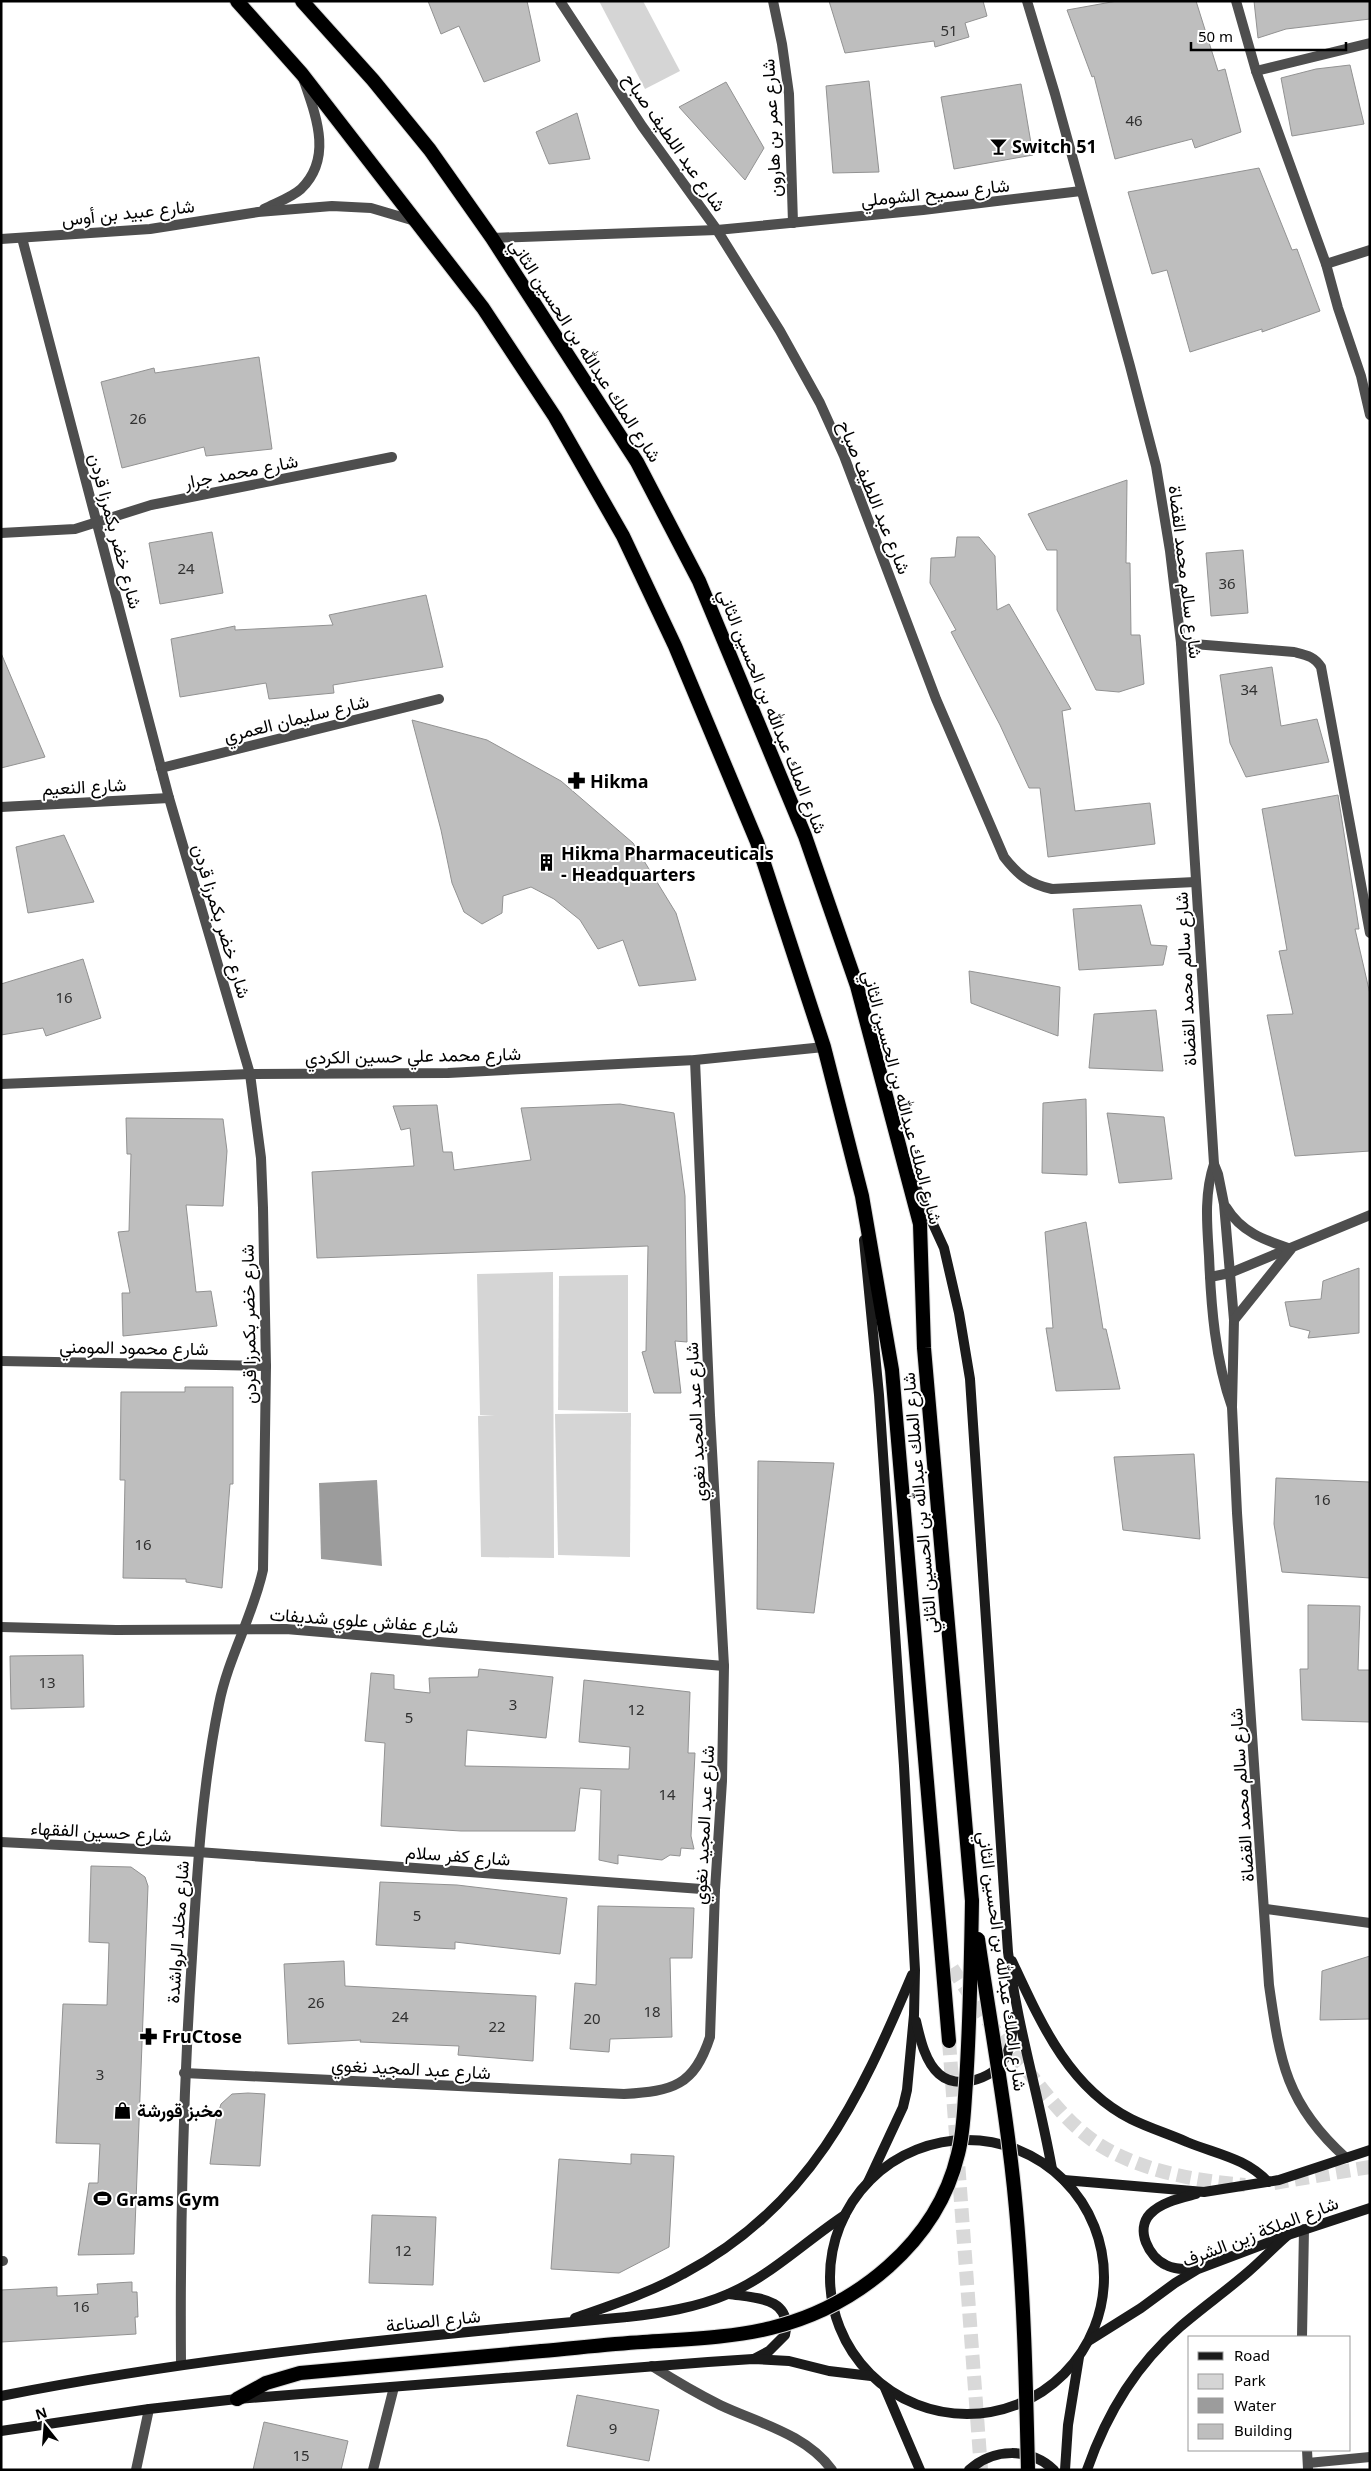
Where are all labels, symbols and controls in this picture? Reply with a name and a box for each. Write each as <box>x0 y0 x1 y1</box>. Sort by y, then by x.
house number: 51 <box>940 20 958 40</box>
scale bar <box>1191 20 1346 52</box>
text: 50 m <box>1198 26 1233 46</box>
street label: شارع عمر بن هارون <box>755 58 788 198</box>
street label: شارع عبد اللطيف صباح <box>617 68 732 217</box>
house number: 46 <box>1125 110 1143 130</box>
place label: Switch 51 <box>1012 134 1097 158</box>
bar icon: Switch 51 <box>988 136 1008 156</box>
street label: شارع سميح الشوملي <box>859 172 1011 216</box>
street label: شارع عبيد بن أوس <box>60 193 196 232</box>
street label: شارع الملك عبدالله بن الحسين الثاني <box>501 233 667 469</box>
house number: 26 <box>129 408 147 428</box>
street label: شارع عبد اللطيف صباح <box>832 416 917 578</box>
street label: شارع محمد جرار <box>181 448 300 495</box>
street label: شارع خضر بكمرزا قردن <box>83 451 148 612</box>
street label: شارع سالم محمد القضاة <box>1162 484 1209 660</box>
house number: 24 <box>177 558 195 578</box>
house number: 36 <box>1218 573 1236 593</box>
street label: شارع الملك عبدالله بن الحسين الثاني <box>709 585 833 839</box>
house number: 34 <box>1240 679 1258 699</box>
street label: شارع سليمان العمري <box>221 688 372 752</box>
place label: Hikma <box>590 769 649 793</box>
pharmacy icon: Hikma <box>566 771 586 791</box>
street label: شارع النعيم <box>41 772 127 801</box>
street label: شارع خضر بكمرزا قردن <box>186 841 257 1001</box>
place label: Hikma Pharmaceuticals - Headquarters <box>561 841 774 886</box>
building icon: Hikma Pharmaceuticals - Headquarters <box>537 853 557 873</box>
street label: شارع سالم محمد القضاة <box>1168 891 1203 1067</box>
street label: شارع الملك عبدالله بن الحسين الثاني <box>854 967 949 1228</box>
house number: 16 <box>55 987 73 1007</box>
street label: شارع محمد علي حسين الكردي <box>305 1041 521 1073</box>
street label: شارع خضر بكمرزا قردن <box>235 1244 262 1404</box>
street label: شارع محمود المومني <box>59 1334 209 1364</box>
street label: شارع عبد المجيد نغوي <box>679 1341 715 1502</box>
street label: شارع الملك عبدالله بن الحسين الثاني <box>896 1371 946 1635</box>
house number: 16 <box>1313 1489 1331 1509</box>
house number: 16 <box>134 1534 152 1554</box>
street label: شارع عفاش علوي شديفات <box>269 1601 459 1643</box>
house number: 13 <box>38 1672 56 1692</box>
house number: 3 <box>509 1694 517 1714</box>
house number: 12 <box>627 1699 645 1719</box>
house number: 5 <box>405 1707 413 1727</box>
street label: شارع سالم محمد القضاة <box>1223 1707 1260 1883</box>
street label: شارع عبد المجيد نغوي <box>687 1745 723 1906</box>
house number: 14 <box>658 1784 676 1804</box>
street label: شارع حسين الفقهاء <box>30 1815 172 1848</box>
street label: شارع الملك عبدالله بن الحسين الثاني <box>969 1829 1033 2093</box>
street label: شارع كفر سلام <box>405 1839 511 1872</box>
street label: شارع مخلد الرواشدة <box>160 1860 195 2004</box>
house number: 5 <box>413 1905 421 1925</box>
house number: 26 <box>307 1992 325 2012</box>
house number: 18 <box>643 2001 661 2021</box>
house number: 24 <box>391 2006 409 2026</box>
house number: 20 <box>583 2008 601 2028</box>
house number: 22 <box>488 2016 506 2036</box>
place label: FruCtose <box>162 2024 242 2048</box>
pharmacy icon: FruCtose <box>138 2026 158 2046</box>
street label: شارع عبد المجيد نغوي <box>330 2052 491 2088</box>
house number: 3 <box>96 2064 104 2084</box>
place label: مخبز قورشة <box>137 2098 223 2122</box>
shop icon: مخبز قورشة <box>113 2100 133 2120</box>
place label: Grams Gym <box>116 2187 220 2211</box>
sports icon: Grams Gym <box>92 2189 112 2209</box>
street label: شارع الملكة زين الشرف <box>1178 2190 1342 2273</box>
house number: 12 <box>394 2240 412 2260</box>
house number: 16 <box>72 2296 90 2316</box>
street label: شارع الصناعة <box>384 2303 482 2338</box>
legend <box>1188 2336 1351 2451</box>
text: Road <box>1234 2345 1270 2365</box>
text: Park <box>1234 2370 1266 2390</box>
text: Water <box>1234 2395 1276 2415</box>
north arrow <box>20 2401 70 2451</box>
text: N <box>33 2402 49 2424</box>
house number: 9 <box>609 2418 617 2438</box>
text: Building <box>1234 2420 1292 2440</box>
house number: 15 <box>292 2445 310 2465</box>

